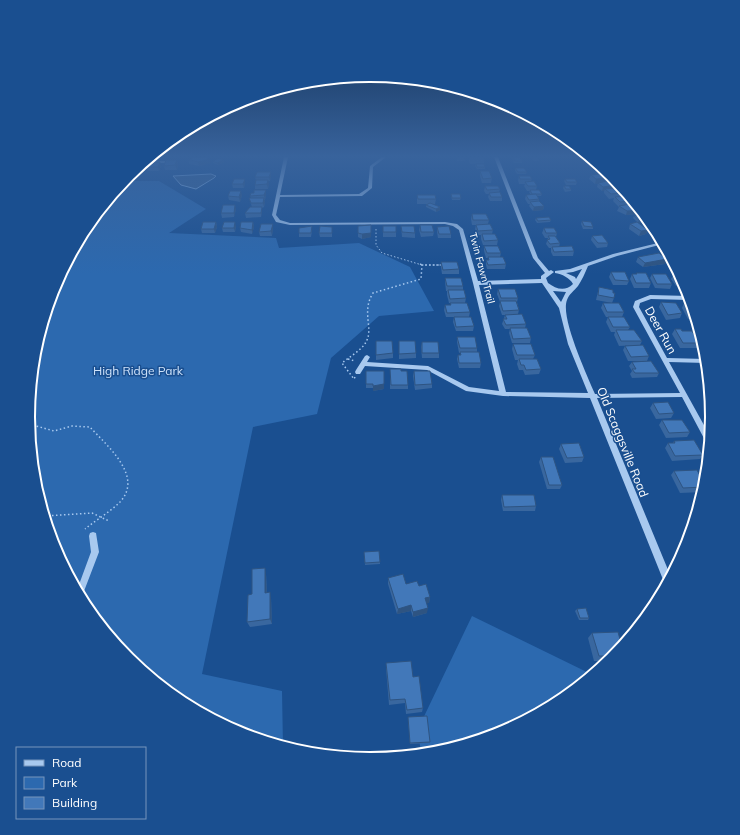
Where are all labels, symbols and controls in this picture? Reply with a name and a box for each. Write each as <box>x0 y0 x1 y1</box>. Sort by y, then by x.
street label: Twin Fawn Trail <box>466 231 498 305</box>
street label: Deer Run <box>642 304 680 356</box>
park label: High Ridge Park <box>93 363 184 378</box>
street label: Old Scaggsville Road <box>594 385 652 499</box>
legend <box>16 747 146 819</box>
text: Road <box>52 755 81 770</box>
text: Park <box>52 775 78 790</box>
text: Building <box>52 795 97 810</box>

